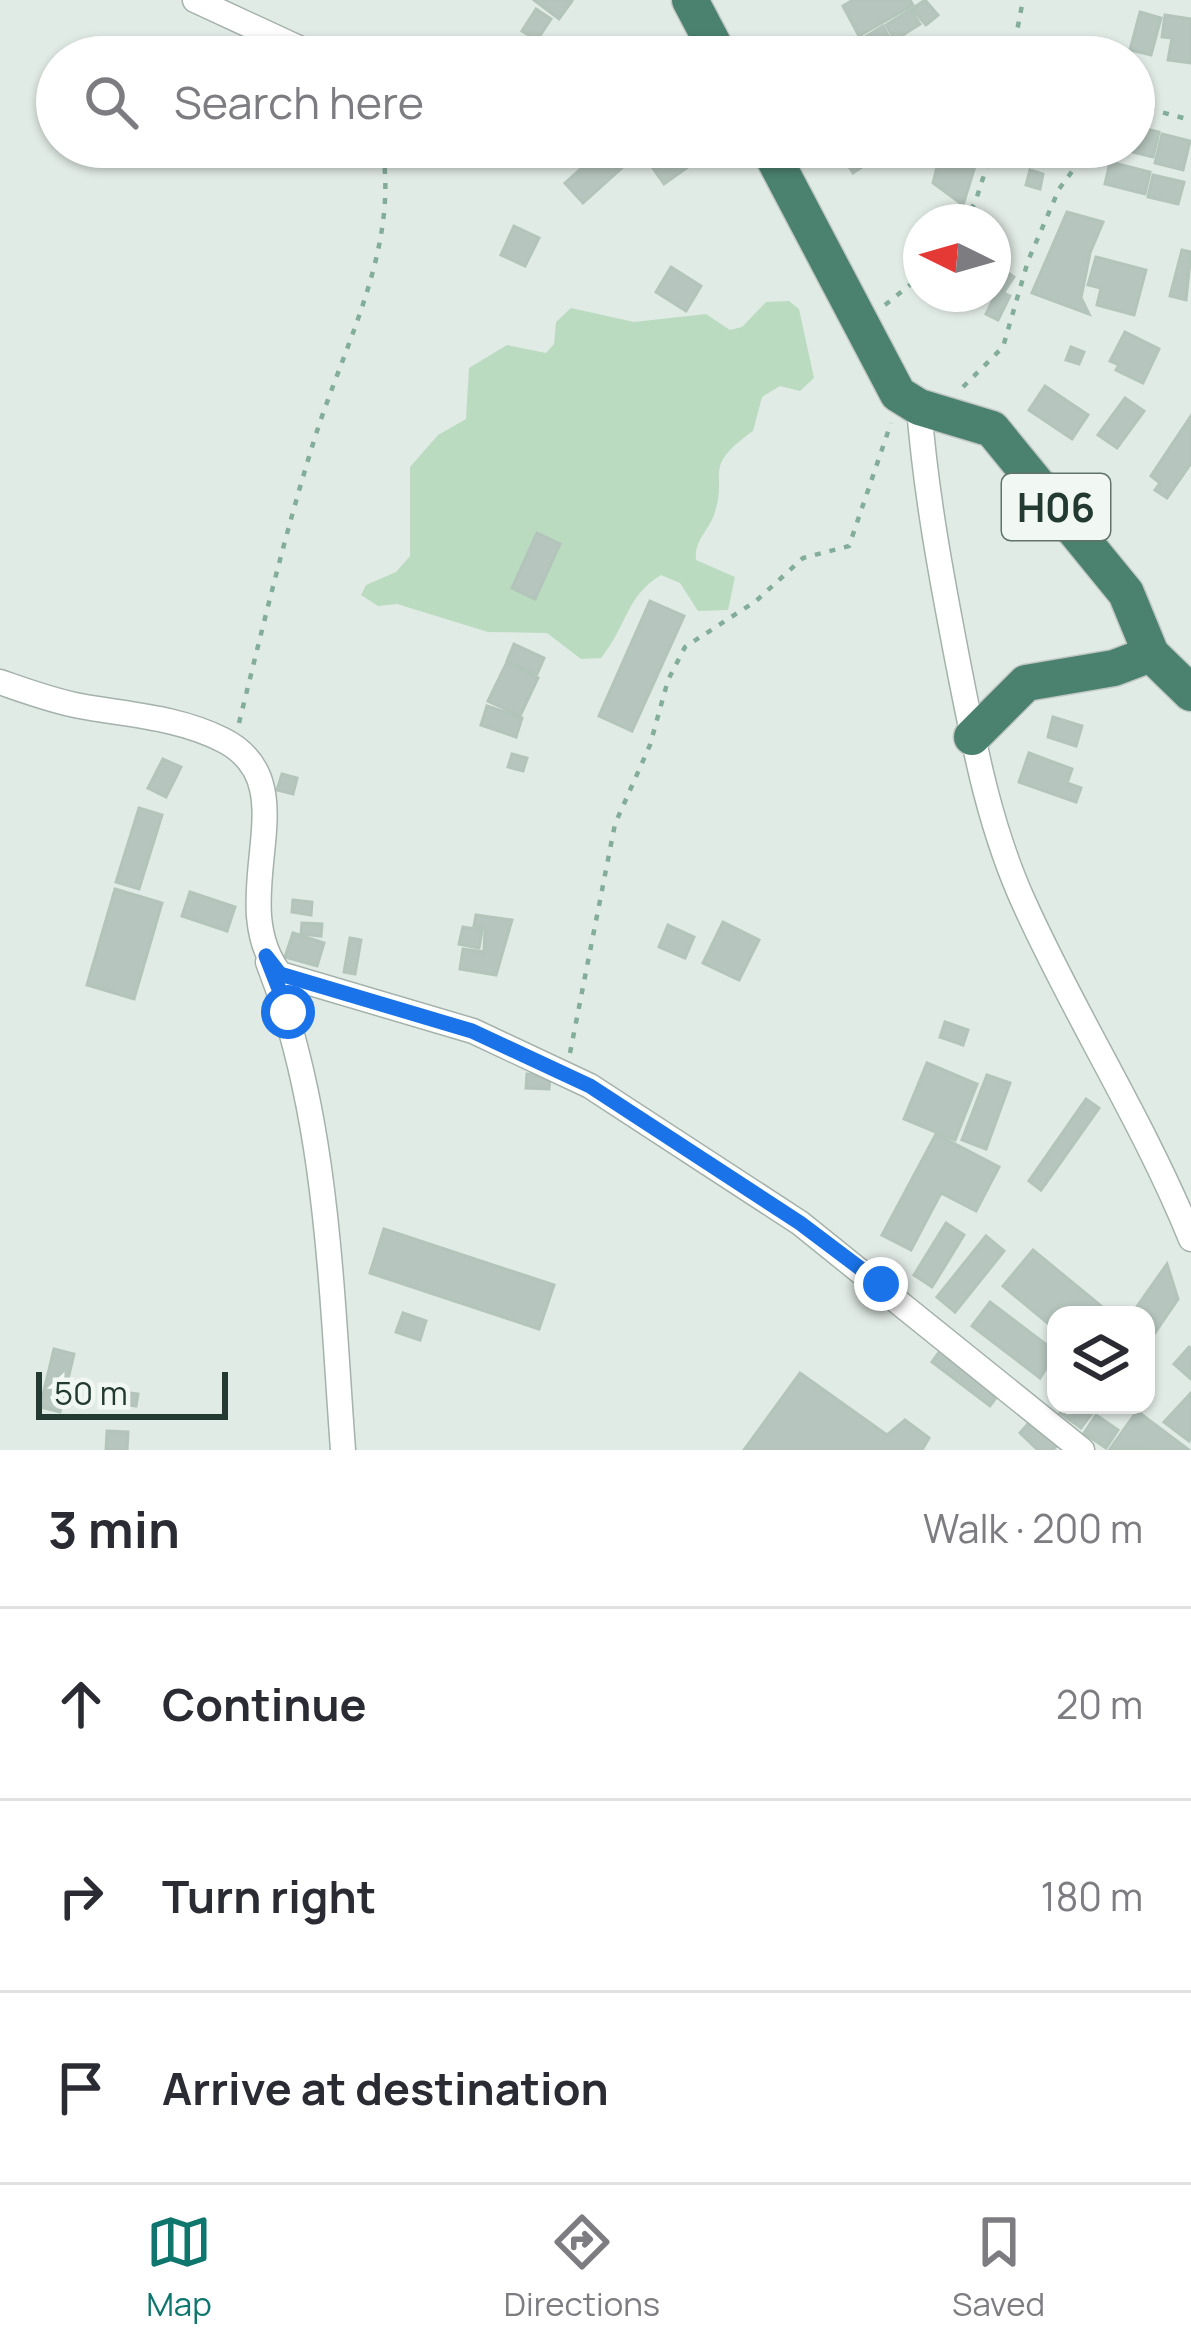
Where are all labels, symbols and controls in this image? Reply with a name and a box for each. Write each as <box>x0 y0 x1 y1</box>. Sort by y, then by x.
search box <box>36 36 1155 168</box>
icon: search <box>78 69 144 135</box>
text: Search here <box>174 71 424 133</box>
north arrow <box>903 204 1011 312</box>
road number: H06 <box>1002 474 1110 540</box>
route start <box>261 985 315 1039</box>
route end <box>854 1257 908 1311</box>
map controls <box>1047 1306 1155 1414</box>
button: layers <box>1047 1306 1155 1414</box>
scale bar <box>36 1366 228 1419</box>
text: 50 m <box>54 1370 128 1415</box>
text: 3 min <box>48 1494 180 1563</box>
text: Walk · 200 m <box>923 1501 1143 1555</box>
icon: ahead <box>48 1671 114 1737</box>
text: Continue <box>162 1673 367 1735</box>
text: 20 m <box>1056 1677 1143 1731</box>
icon: right <box>48 1863 114 1929</box>
text: Turn right <box>162 1865 376 1927</box>
text: 180 m <box>1040 1869 1143 1923</box>
icon: arrive <box>48 2055 114 2121</box>
text: Arrive at destination <box>162 2057 609 2119</box>
tab: Map <box>146 2209 212 2326</box>
tab: Directions <box>504 2209 660 2326</box>
tab: Saved <box>952 2209 1045 2326</box>

